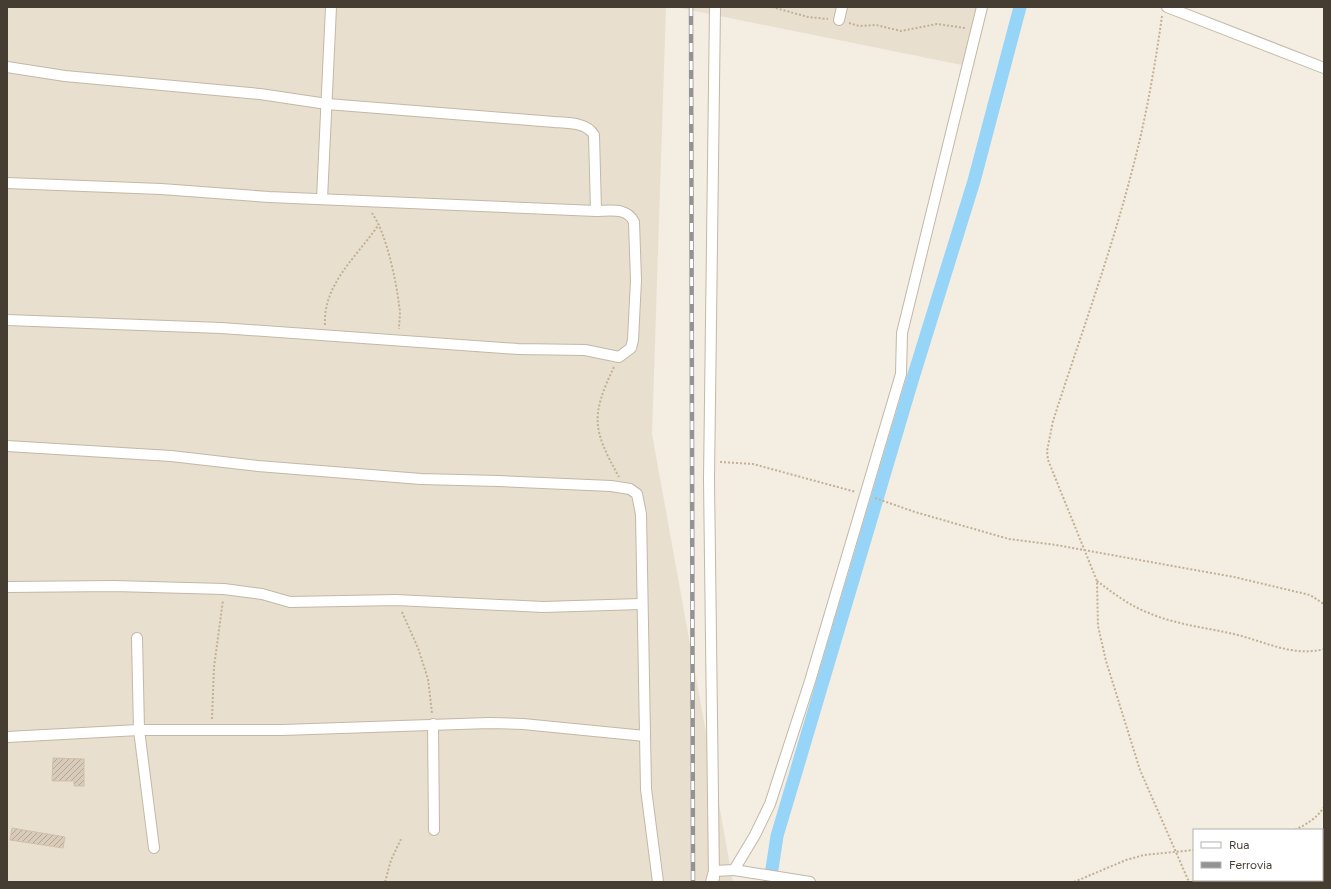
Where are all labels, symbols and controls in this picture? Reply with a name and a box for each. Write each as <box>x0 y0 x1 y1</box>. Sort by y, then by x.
legend <box>1193 829 1323 881</box>
text: Rua <box>1229 838 1249 852</box>
text: Ferrovia <box>1229 858 1272 872</box>

